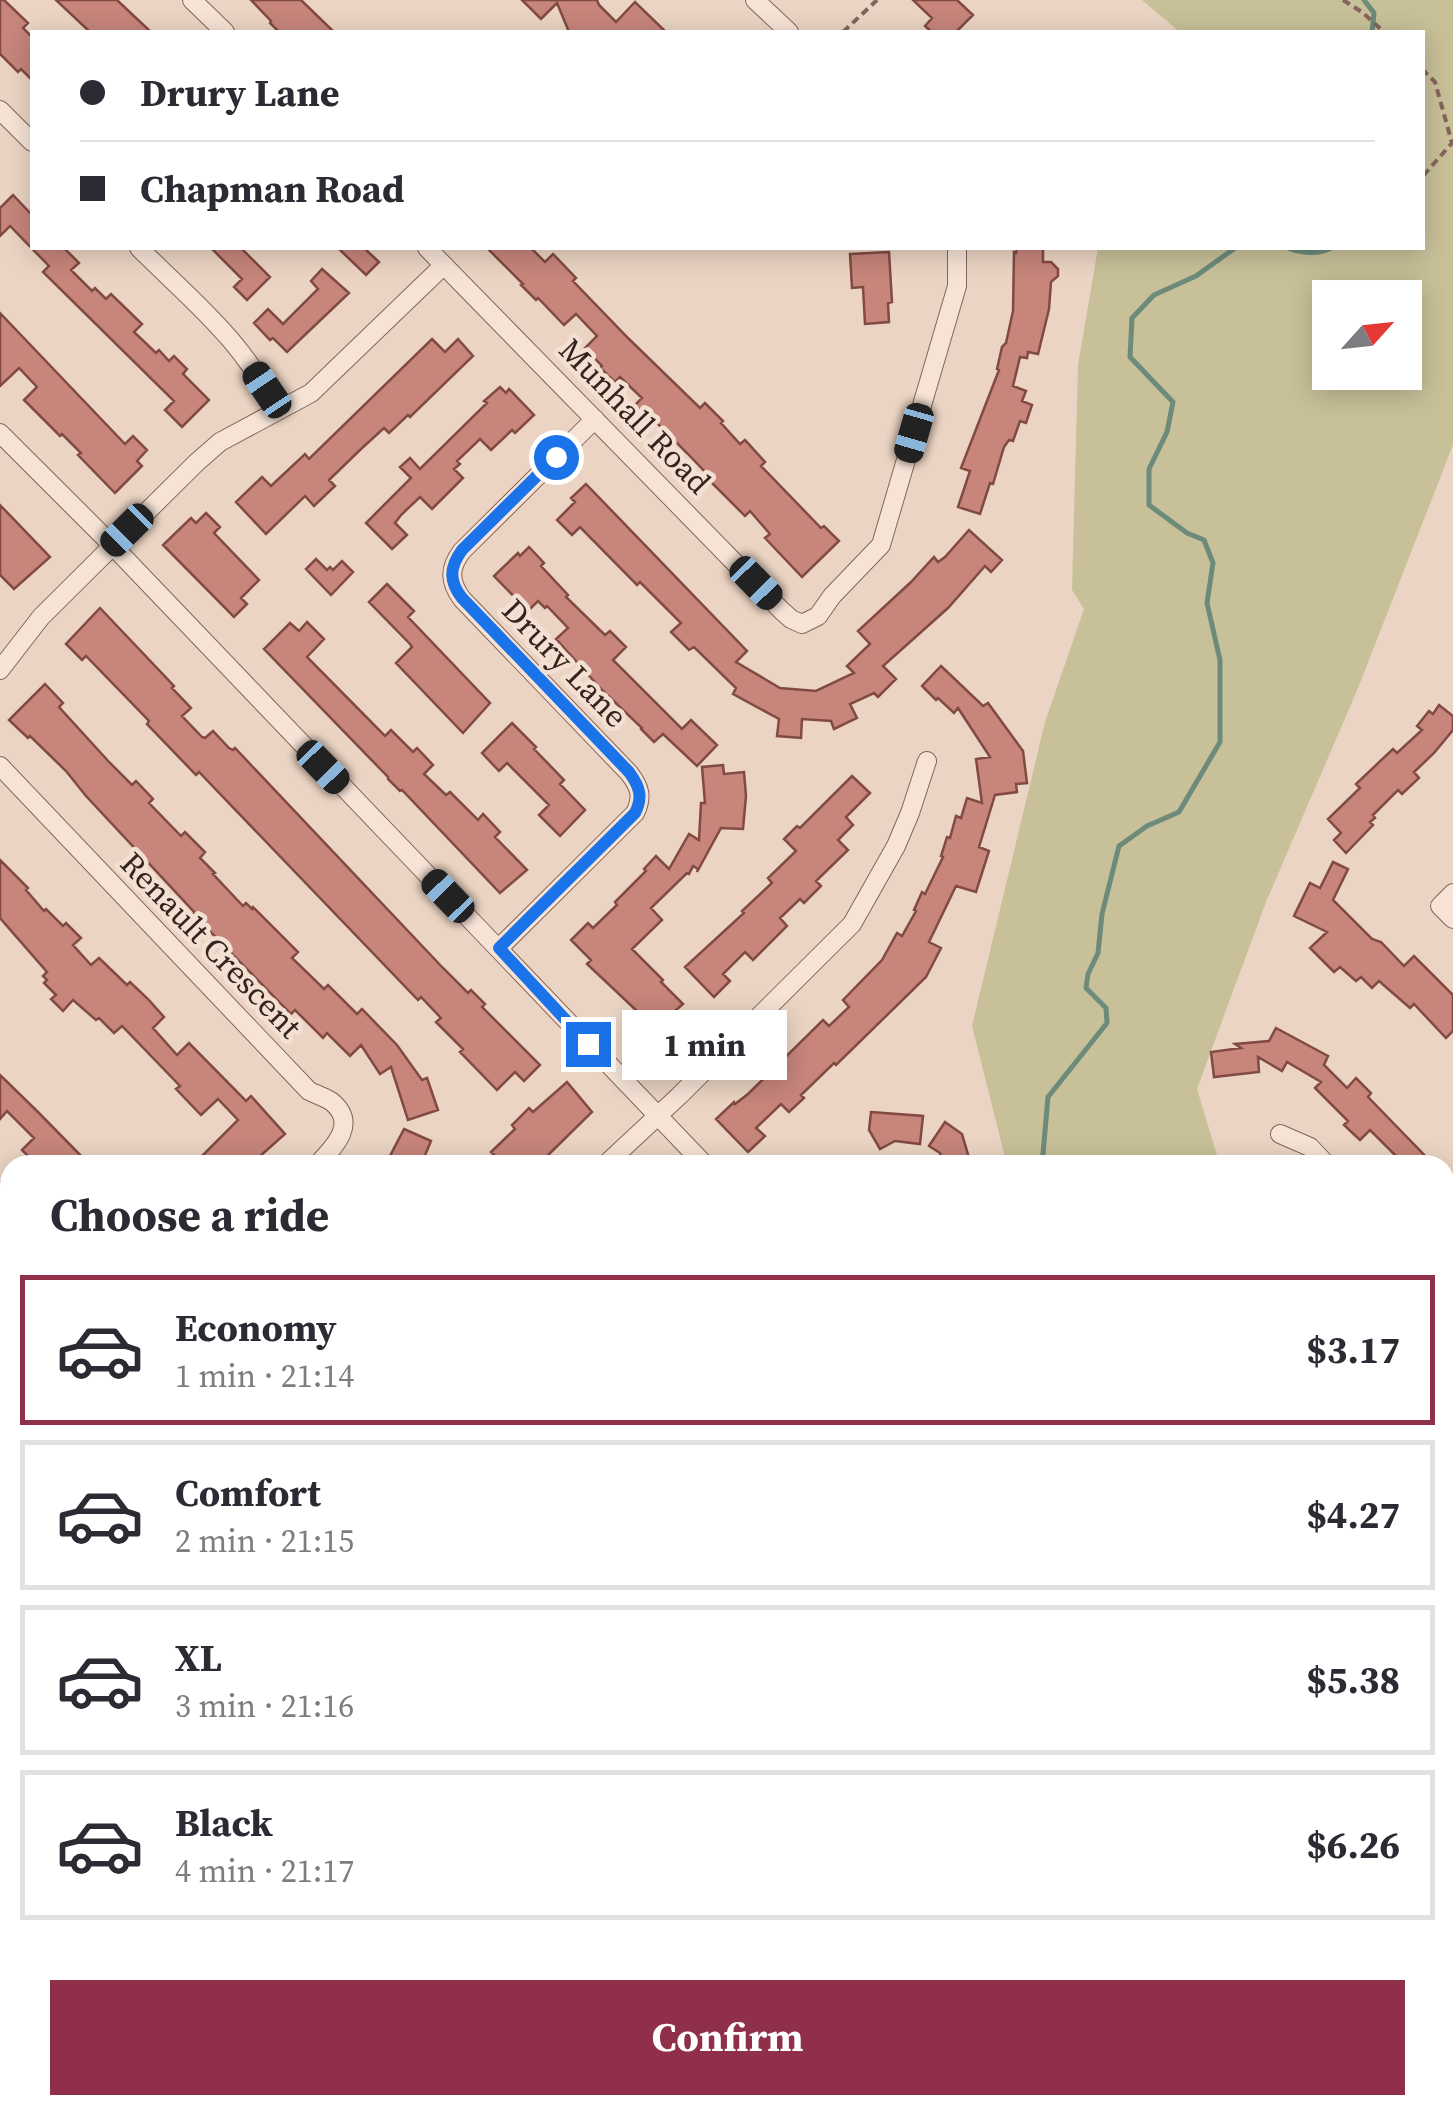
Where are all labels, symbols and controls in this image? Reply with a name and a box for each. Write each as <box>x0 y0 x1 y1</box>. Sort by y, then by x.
text: Drury Lane <box>140 67 340 119</box>
text: Chapman Road <box>140 163 405 215</box>
north arrow <box>1312 280 1422 390</box>
map controls <box>1312 280 1422 390</box>
street label: Munhall Road <box>549 328 721 504</box>
car <box>238 357 296 423</box>
car <box>891 400 937 466</box>
route start <box>534 435 579 480</box>
car <box>95 498 159 562</box>
car <box>724 551 788 615</box>
street label: Drury Lane <box>492 589 638 737</box>
car <box>291 735 355 799</box>
street label: Renault Crescent <box>111 842 312 1048</box>
car <box>416 864 480 928</box>
callout: 1 min <box>623 1009 788 1079</box>
route end <box>566 1022 611 1067</box>
text: 1 min <box>663 1023 746 1067</box>
text: Choose a ride <box>50 1184 329 1246</box>
text: Economy <box>175 1302 337 1354</box>
icon: car <box>55 1305 145 1395</box>
text: $3.17 <box>1306 1324 1400 1376</box>
text: 1 min · 21:14 <box>175 1354 354 1398</box>
text: Comfort <box>175 1467 321 1519</box>
icon: car <box>55 1470 145 1560</box>
text: $4.27 <box>1306 1489 1400 1541</box>
text: 2 min · 21:15 <box>175 1519 354 1563</box>
text: XL <box>175 1632 222 1684</box>
icon: car <box>55 1635 145 1725</box>
text: $5.38 <box>1306 1654 1400 1706</box>
text: 3 min · 21:16 <box>175 1684 354 1728</box>
text: Black <box>175 1797 273 1849</box>
icon: car <box>55 1800 145 1890</box>
text: $6.26 <box>1306 1819 1400 1871</box>
text: 4 min · 21:17 <box>175 1849 354 1893</box>
button: Confirm <box>50 1980 1405 2095</box>

